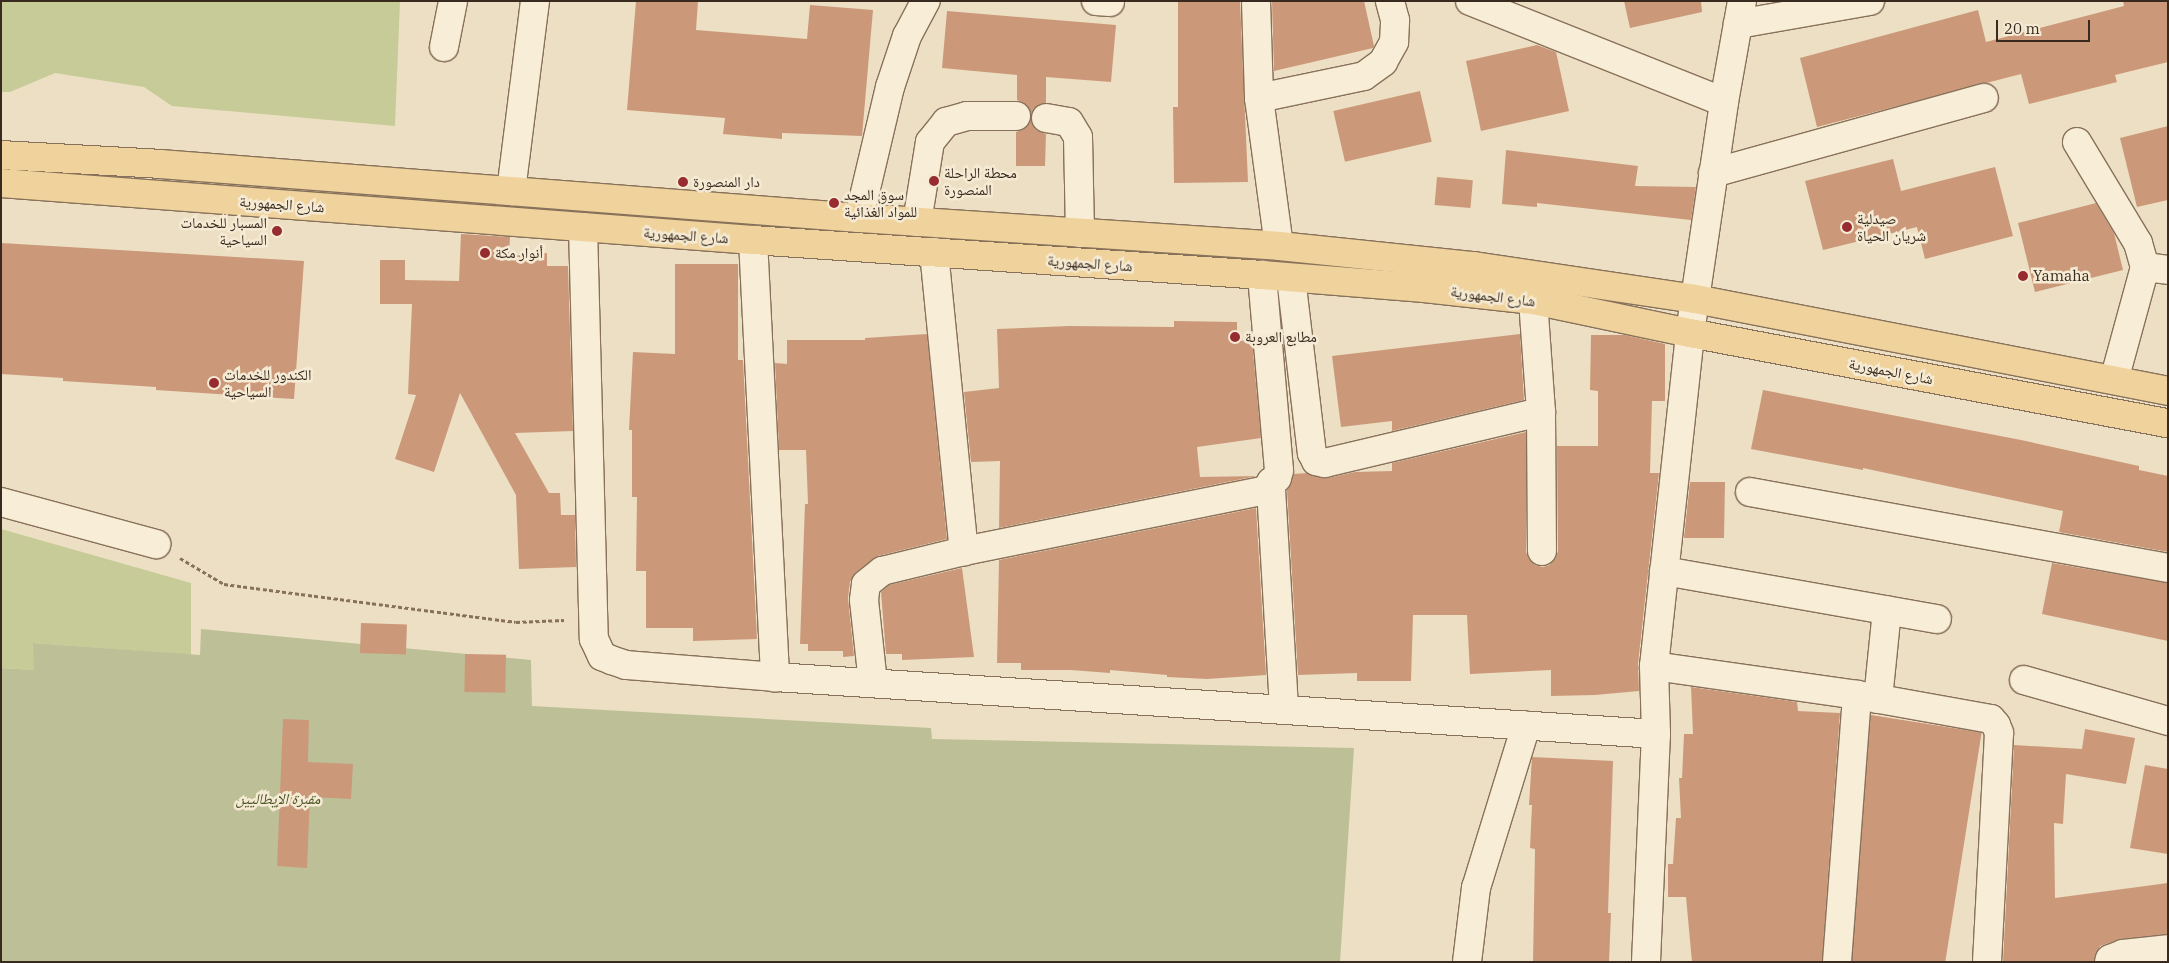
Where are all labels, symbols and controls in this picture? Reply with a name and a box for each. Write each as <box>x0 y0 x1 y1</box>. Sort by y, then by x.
scale bar <box>1999 10 2093 42</box>
text: 20 m <box>2004 19 2040 38</box>
place label: محطة الراحلة المنصورة <box>944 163 1017 198</box>
place label: دار المنصورة <box>693 173 760 191</box>
marker: محطة الراحلة المنصورة <box>928 175 940 187</box>
marker: دار المنصورة <box>677 176 689 188</box>
place label: سوق المجد للمواد الغذائية <box>844 185 917 220</box>
street label: شارع الجمهورية <box>239 192 325 216</box>
marker: سوق المجد للمواد الغذائية <box>828 197 840 209</box>
place label: صيدلية شريان الحياة <box>1857 209 1926 244</box>
place label: المسبار للخدمات السياحية <box>180 213 267 248</box>
marker: صيدلية شريان الحياة <box>1841 221 1853 233</box>
street label: شارع الجمهورية <box>643 223 729 247</box>
marker: المسبار للخدمات السياحية <box>271 225 283 237</box>
place label: أنوار مكة <box>495 244 543 262</box>
marker: أنوار مكة <box>479 247 491 259</box>
street label: شارع الجمهورية <box>1047 251 1133 275</box>
place label: Yamaha <box>2033 267 2090 285</box>
marker: Yamaha <box>2017 270 2029 282</box>
street label: شارع الجمهورية <box>1450 282 1536 310</box>
place label: مطابع العروبة <box>1245 328 1317 346</box>
marker: مطابع العروبة <box>1229 331 1241 343</box>
street label: شارع الجمهورية <box>1847 354 1935 388</box>
place label: الكندور للخدمات السياحية <box>224 365 312 400</box>
marker: الكندور للخدمات السياحية <box>208 377 220 389</box>
park label: مقبرة الإيطاليين <box>236 790 320 808</box>

